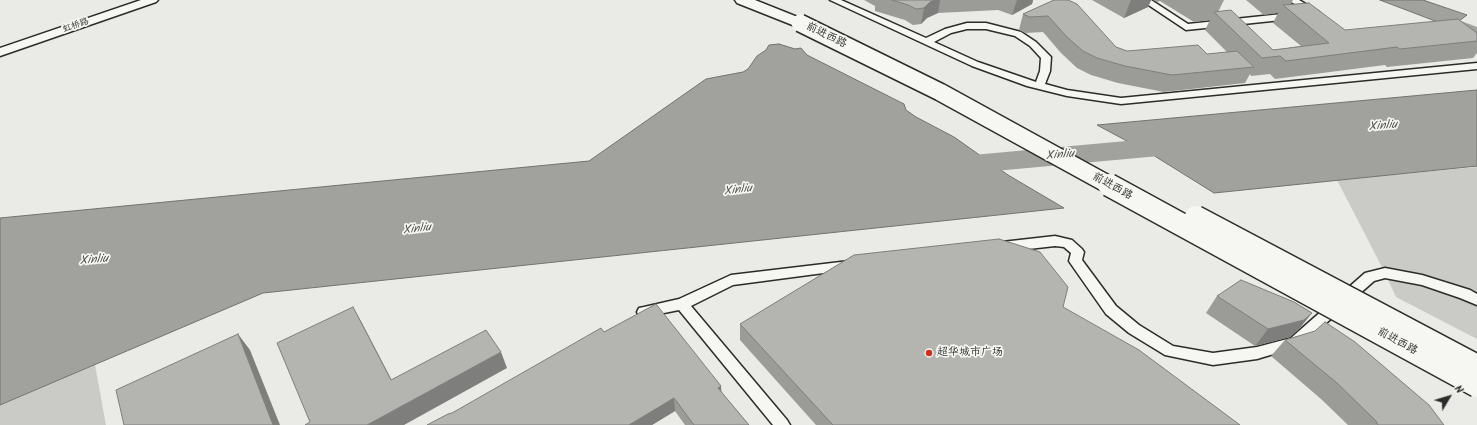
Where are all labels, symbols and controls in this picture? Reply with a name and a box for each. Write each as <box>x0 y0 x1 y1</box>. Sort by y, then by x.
street label: 虹桥路 <box>61 16 91 36</box>
street label: 前进西路 <box>803 20 849 52</box>
water label: Xinliu <box>1368 119 1398 135</box>
water label: Xinliu <box>1045 148 1075 164</box>
street label: 前进西路 <box>1090 171 1134 203</box>
water label: Xinliu <box>723 182 753 200</box>
water label: Xinliu <box>402 221 432 239</box>
water label: Xinliu <box>79 253 109 269</box>
street label: 前进西路 <box>1375 326 1419 358</box>
place label: 超华城市广场 <box>937 346 1003 360</box>
marker: 超华城市广场 <box>924 348 934 358</box>
north arrow <box>1429 377 1469 417</box>
text: N <box>1449 381 1468 398</box>

